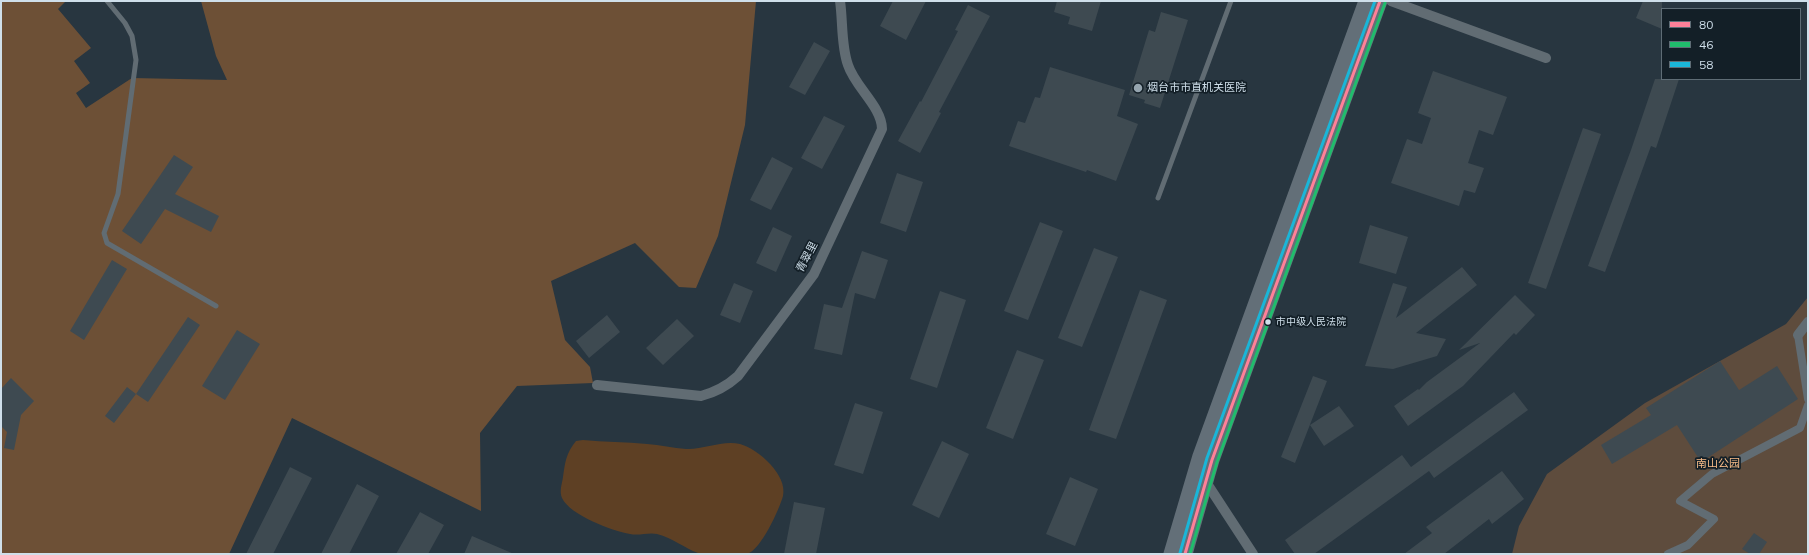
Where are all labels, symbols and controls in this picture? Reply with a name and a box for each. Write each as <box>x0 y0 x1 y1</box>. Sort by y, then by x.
legend <box>1661 8 1801 80</box>
text: 80 <box>1699 17 1713 32</box>
text: 46 <box>1699 37 1713 52</box>
text: 58 <box>1699 57 1713 72</box>
place label: 烟台市市直机关医院 <box>1147 81 1246 95</box>
marker: 烟台市市直机关医院 <box>1132 82 1144 94</box>
street label: 青翠里 <box>793 239 821 275</box>
place label: 市中级人民法院 <box>1276 316 1346 328</box>
marker: 市中级人民法院 <box>1263 317 1273 327</box>
park label: 南山公园 <box>1696 457 1740 471</box>

